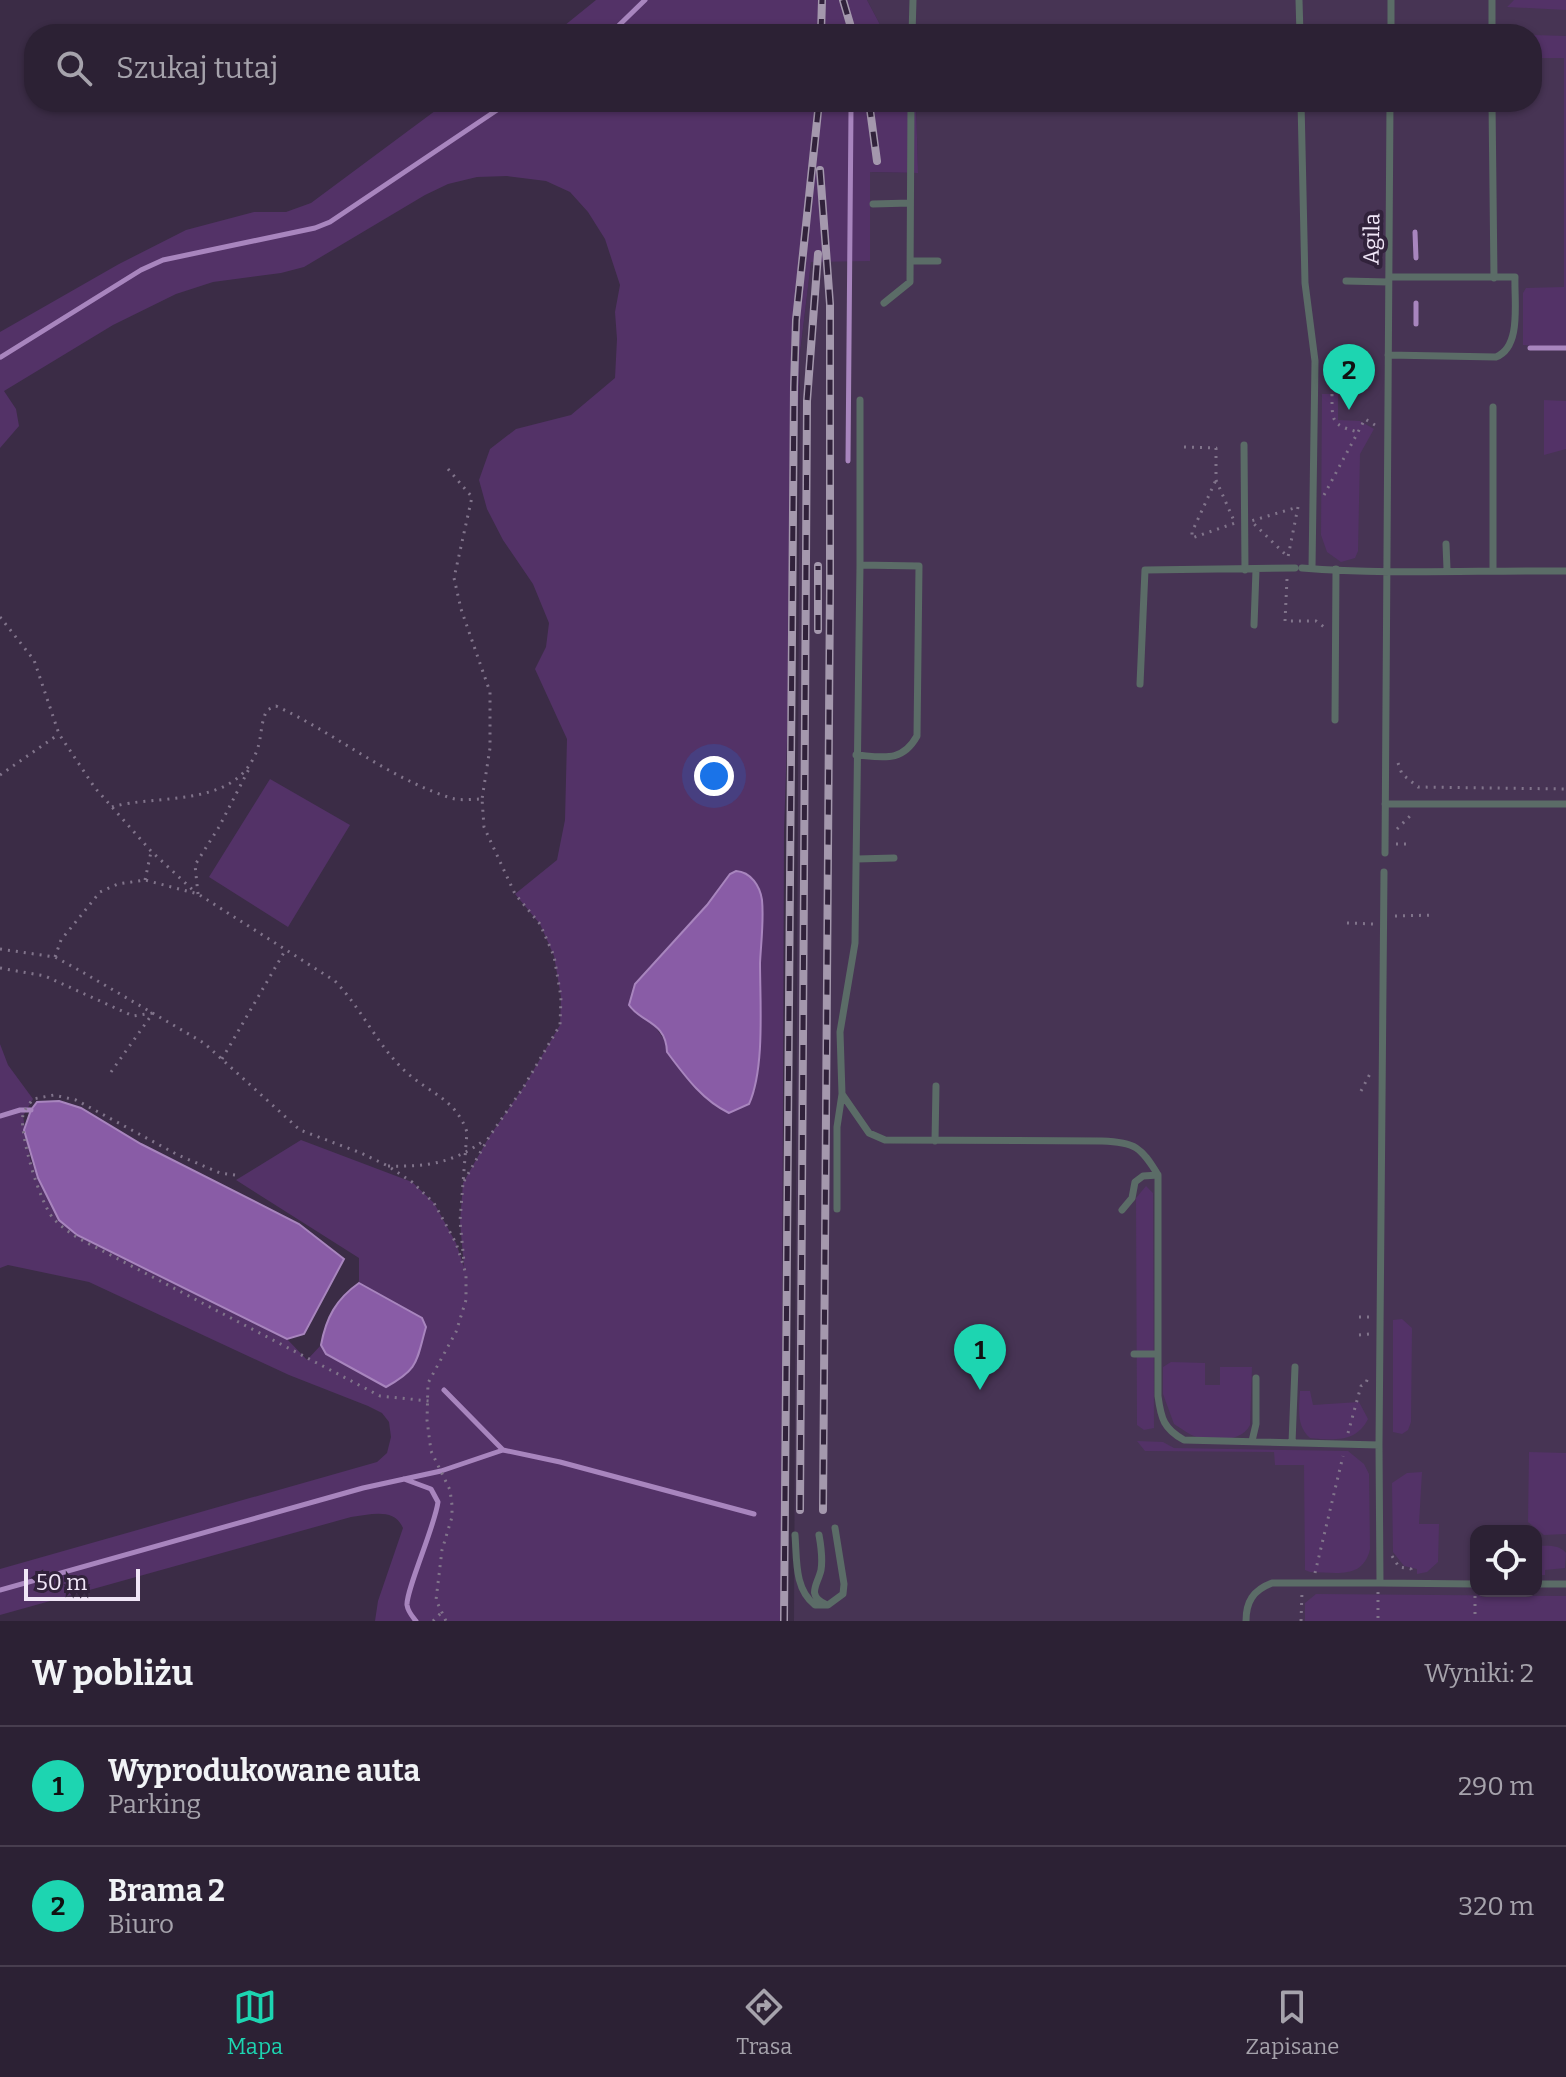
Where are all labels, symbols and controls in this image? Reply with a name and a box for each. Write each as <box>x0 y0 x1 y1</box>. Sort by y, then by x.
search box <box>24 24 1542 112</box>
icon: search <box>52 46 96 90</box>
text: Szukaj tutaj <box>116 50 278 86</box>
street label: Agila <box>1358 213 1385 265</box>
pin: 2 <box>1323 344 1375 410</box>
your location <box>694 756 734 796</box>
pin: 1 <box>954 1324 1006 1390</box>
map controls <box>1470 1525 1542 1597</box>
button: locate <box>1470 1525 1542 1597</box>
scale bar <box>24 1565 140 1601</box>
text: 50 m <box>36 1569 87 1596</box>
text: W pobliżu <box>32 1653 193 1694</box>
text: Wyniki: 2 <box>1424 1658 1534 1689</box>
text: Wyprodukowane auta <box>108 1753 420 1789</box>
text: 1 <box>52 1771 64 1802</box>
text: 290 m <box>1458 1771 1534 1802</box>
text: Parking <box>108 1789 201 1820</box>
text: Brama 2 <box>108 1873 225 1909</box>
text: 2 <box>51 1891 65 1922</box>
text: 320 m <box>1458 1891 1534 1922</box>
text: Biuro <box>108 1909 174 1940</box>
tab: Mapa <box>227 1985 283 2060</box>
tab: Trasa <box>736 1985 792 2060</box>
tab: Zapisane <box>1246 1985 1339 2060</box>

